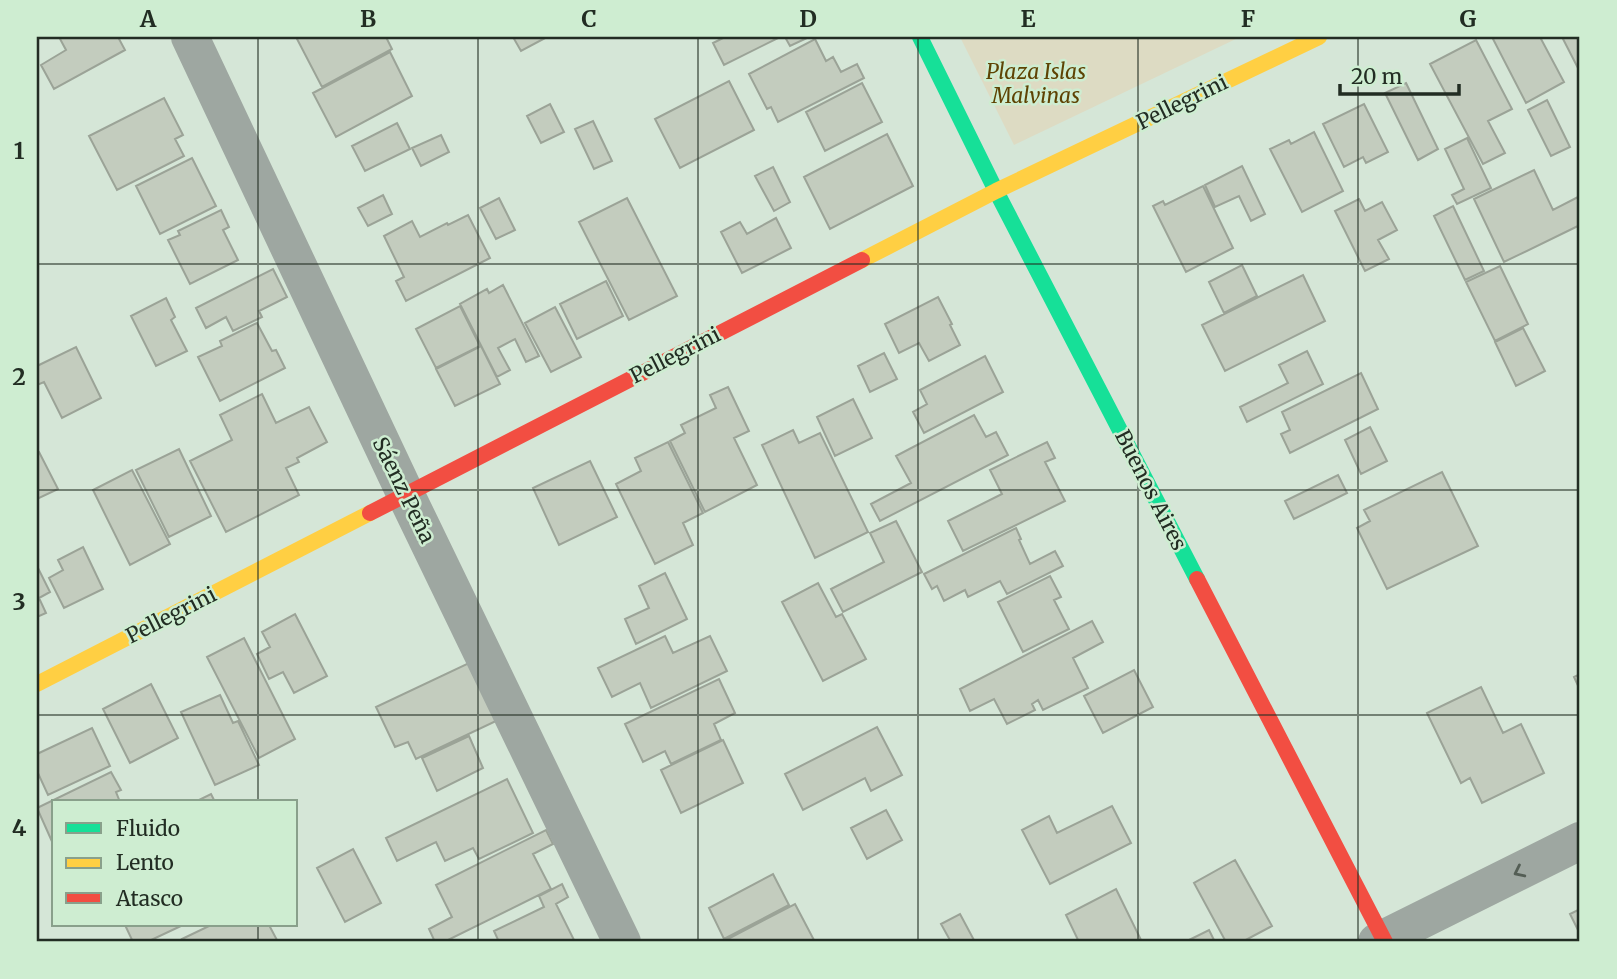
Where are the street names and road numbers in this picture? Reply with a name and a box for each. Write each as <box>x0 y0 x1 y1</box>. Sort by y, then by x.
street label: Pellegrini <box>1132 68 1232 136</box>
street label: Pellegrini <box>625 321 725 389</box>
street label: Buenos Aires <box>1109 425 1193 555</box>
street label: Sáenz Peña <box>367 433 441 547</box>
street label: Pellegrini <box>121 581 221 649</box>

